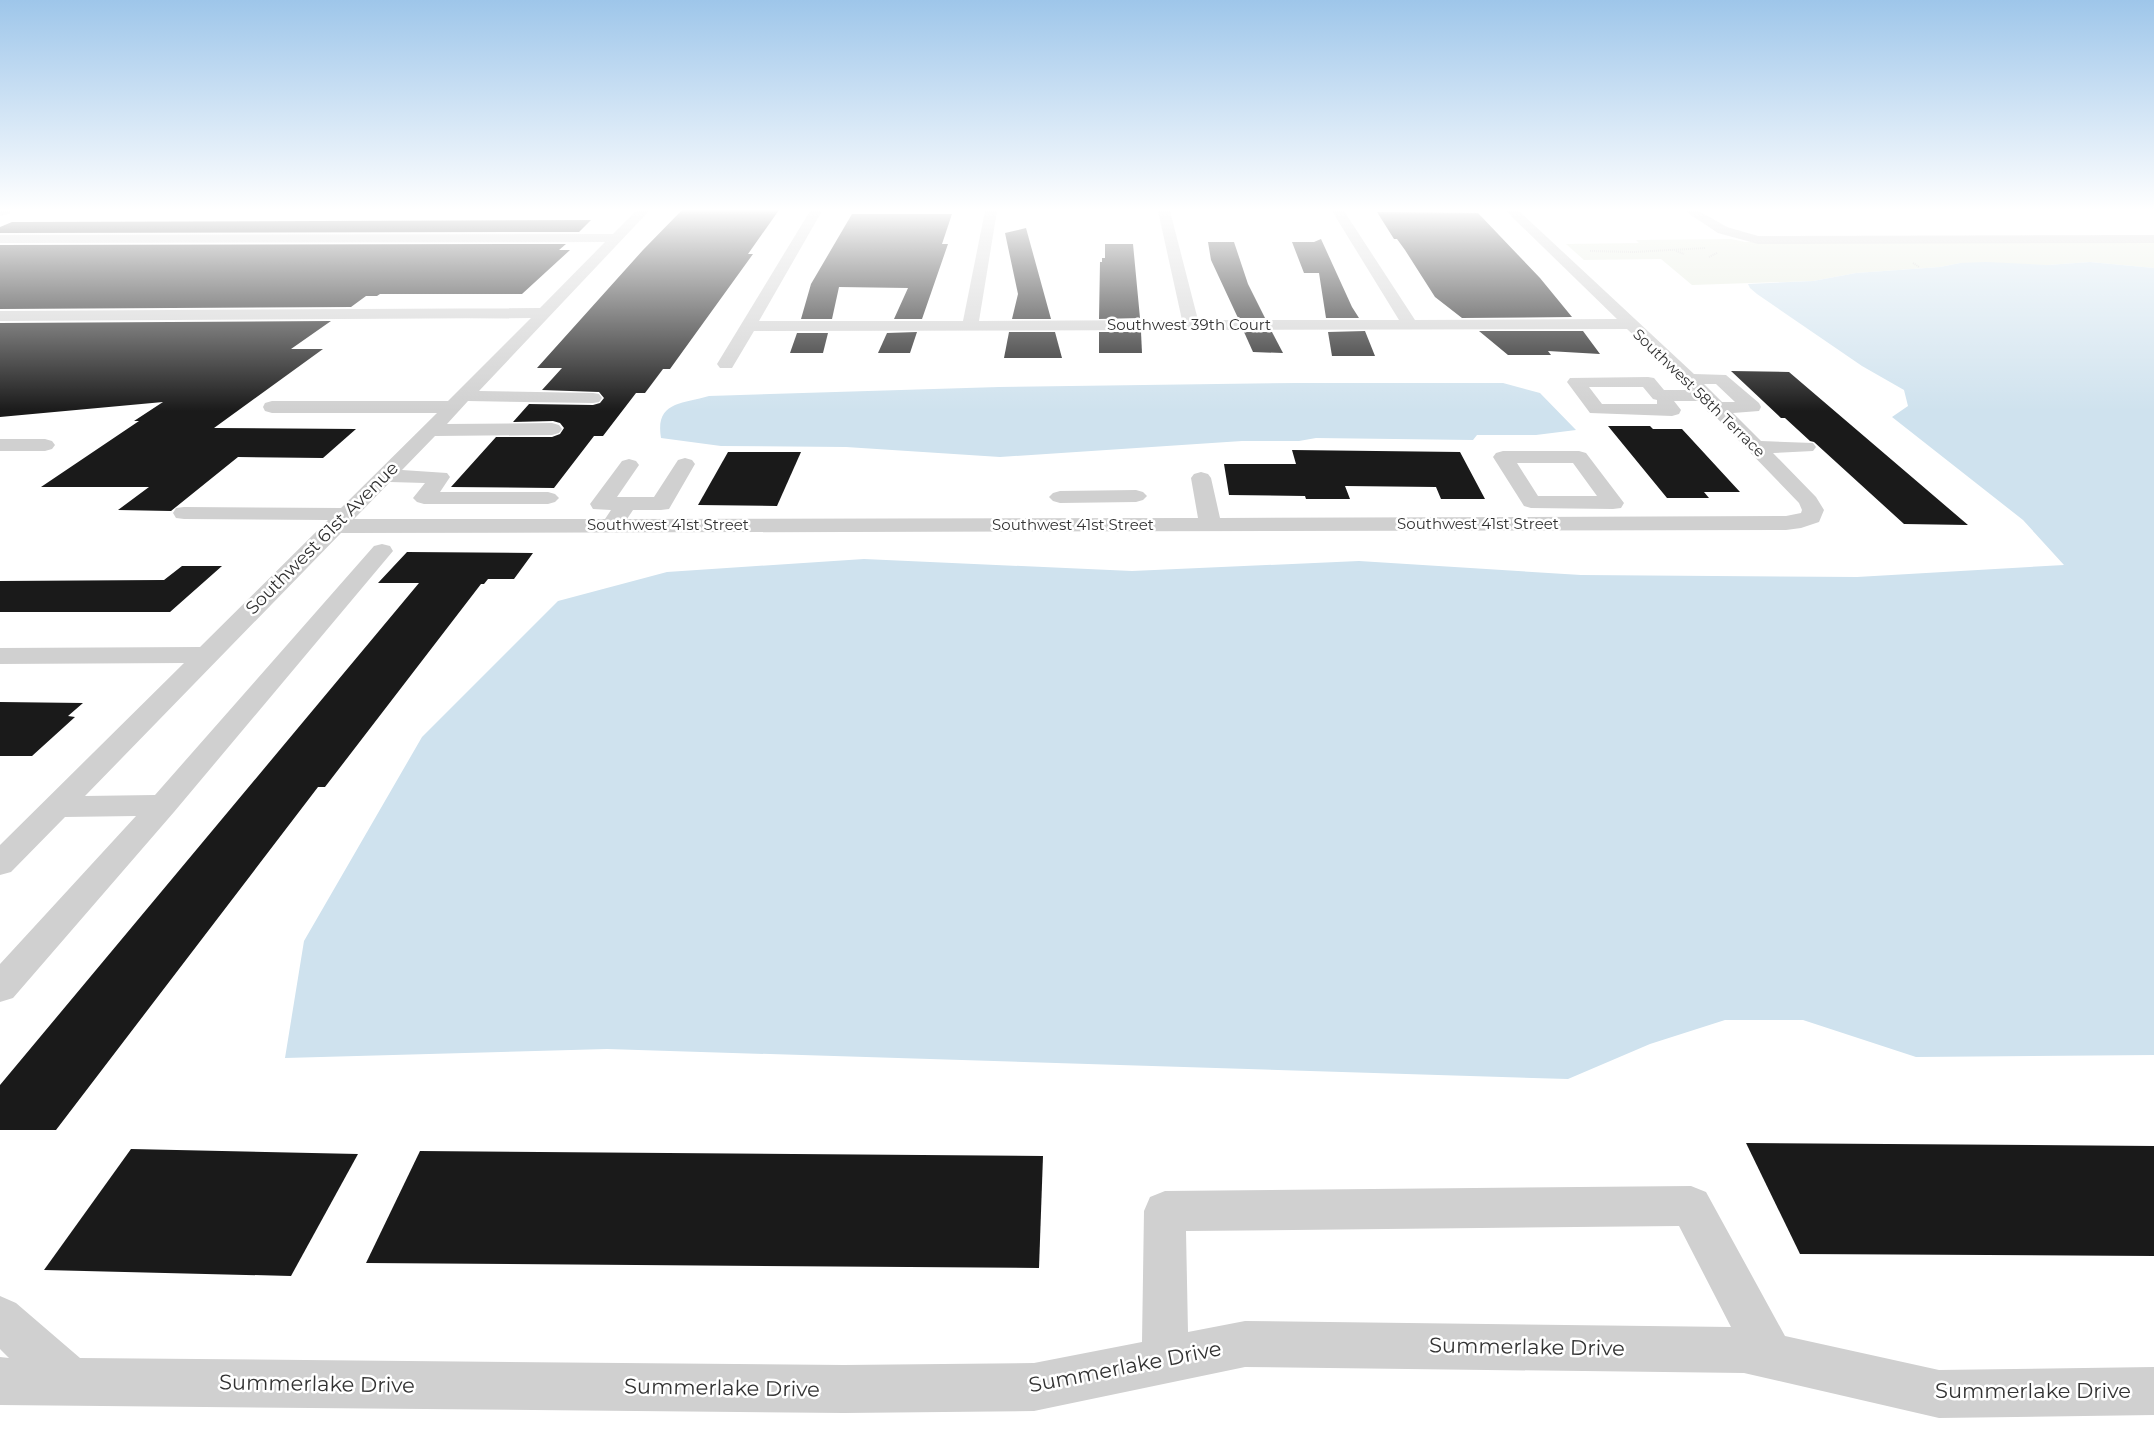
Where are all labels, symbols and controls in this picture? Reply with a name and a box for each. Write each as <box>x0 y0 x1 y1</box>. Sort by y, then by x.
street label: Southwest 39th Court <box>1107 315 1271 334</box>
street label: Southwest 58th Terrace <box>1629 324 1770 461</box>
street label: Southwest 61st Avenue <box>241 457 403 619</box>
street label: Southwest 41st Street <box>1397 514 1559 533</box>
street label: Southwest 41st Street <box>587 515 749 534</box>
street label: Southwest 41st Street <box>992 515 1154 534</box>
street label: Summerlake Drive <box>1429 1332 1625 1361</box>
street label: Summerlake Drive <box>1026 1336 1223 1397</box>
street label: Summerlake Drive <box>219 1369 415 1398</box>
street label: Summerlake Drive <box>624 1373 820 1402</box>
street label: Summerlake Drive <box>1935 1378 2131 1403</box>

